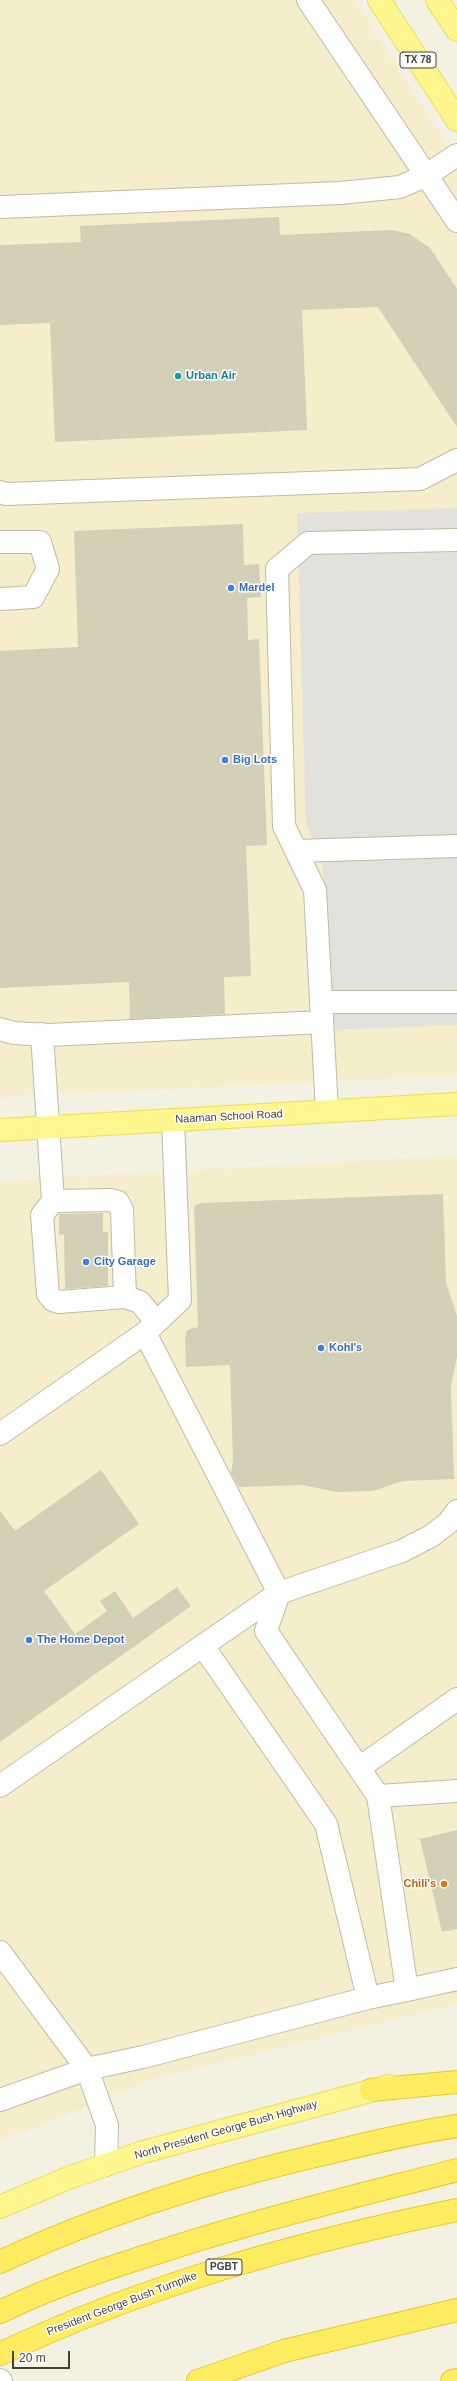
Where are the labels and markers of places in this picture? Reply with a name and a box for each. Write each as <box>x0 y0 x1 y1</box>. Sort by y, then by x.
place label: Urban Air <box>186 369 236 383</box>
marker: Urban Air <box>173 371 183 381</box>
place label: Mardel <box>239 581 274 595</box>
marker: Mardel <box>226 583 236 593</box>
place label: Big Lots <box>233 753 277 767</box>
marker: Big Lots <box>220 755 230 765</box>
place label: City Garage <box>94 1255 156 1269</box>
marker: City Garage <box>81 1257 91 1267</box>
place label: Kohl's <box>329 1341 362 1355</box>
marker: Kohl's <box>316 1343 326 1353</box>
place label: The Home Depot <box>37 1633 124 1647</box>
marker: The Home Depot <box>24 1635 34 1645</box>
place label: Chili's <box>403 1877 436 1891</box>
marker: Chili's <box>439 1879 449 1889</box>

